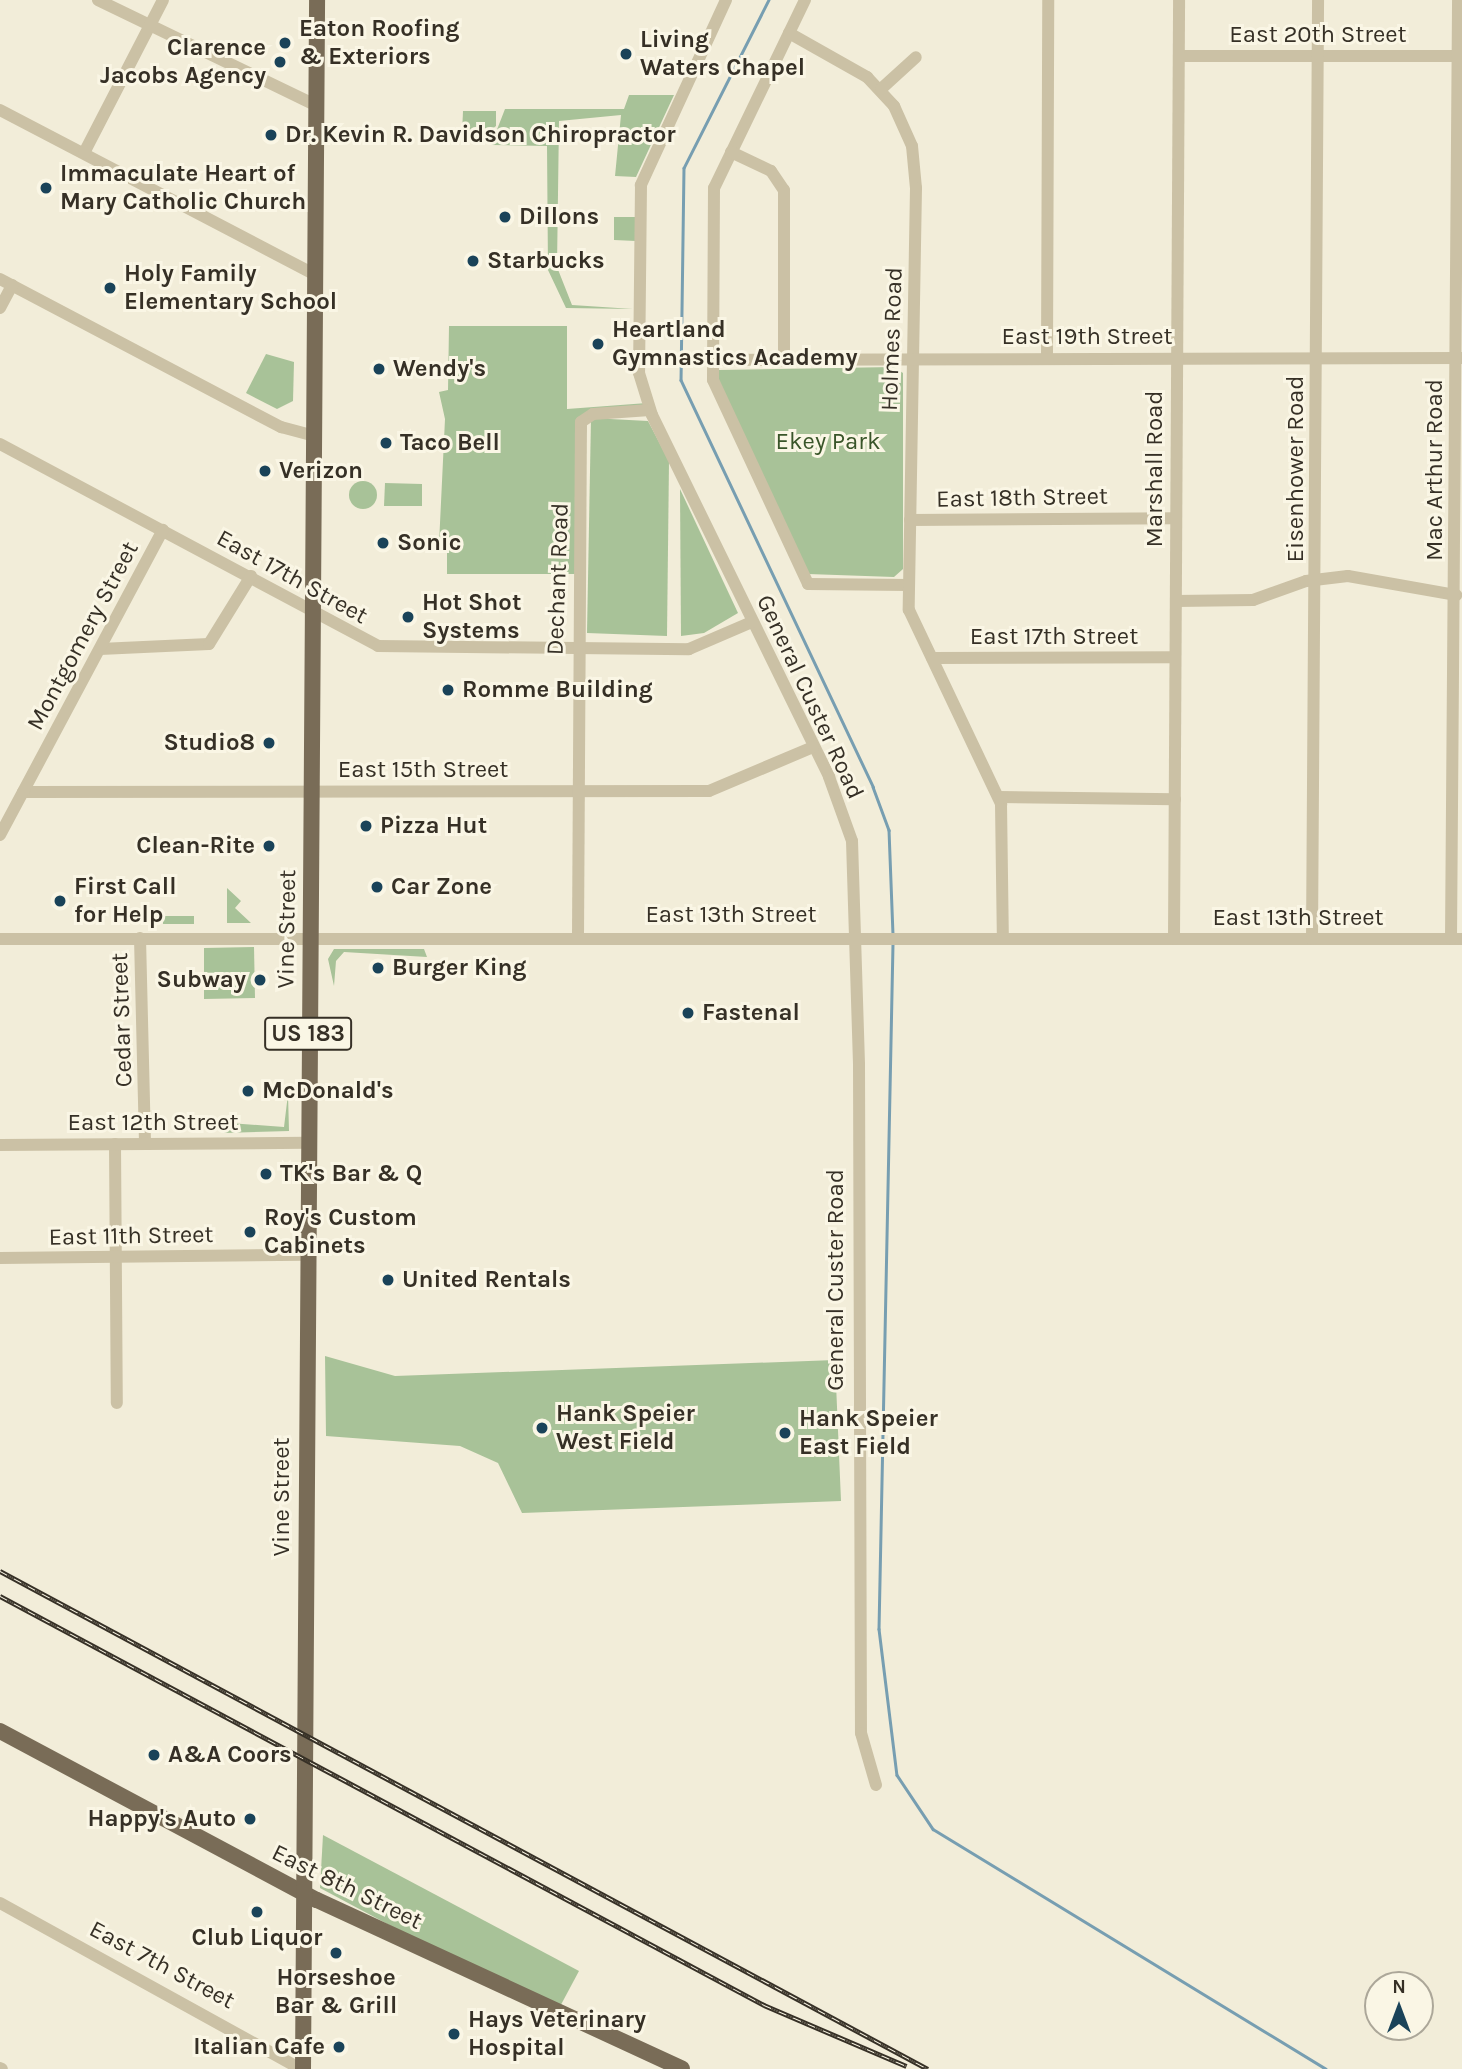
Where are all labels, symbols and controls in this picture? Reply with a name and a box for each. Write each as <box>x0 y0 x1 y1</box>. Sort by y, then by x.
place label: Eaton Roofing & Exteriors <box>299 15 459 71</box>
street label: East 20th Street <box>1229 21 1407 49</box>
place label: Living Waters Chapel <box>640 26 805 82</box>
place label: Clarence Jacobs Agency <box>100 34 266 90</box>
marker: Eaton Roofing & Exteriors <box>277 35 293 51</box>
marker: Living Waters Chapel <box>618 46 634 62</box>
marker: Clarence Jacobs Agency <box>272 54 288 70</box>
place label: Dr. Kevin R. Davidson Chiropractor <box>285 121 676 149</box>
marker: Dr. Kevin R. Davidson Chiropractor <box>263 127 279 143</box>
place label: Immaculate Heart of Mary Catholic Church <box>60 160 306 216</box>
marker: Immaculate Heart of Mary Catholic Church <box>38 180 54 196</box>
place label: Dillons <box>519 203 599 231</box>
marker: Dillons <box>497 209 513 225</box>
place label: Starbucks <box>487 247 605 275</box>
marker: Starbucks <box>465 253 481 269</box>
place label: Holy Family Elementary School <box>124 260 337 316</box>
street label: Holmes Road <box>875 266 909 412</box>
marker: Holy Family Elementary School <box>102 280 118 296</box>
place label: Heartland Gymnastics Academy <box>612 316 858 372</box>
street label: East 19th Street <box>1002 323 1172 351</box>
marker: Heartland Gymnastics Academy <box>590 336 606 352</box>
place label: Wendy's <box>393 355 486 383</box>
marker: Wendy's <box>371 361 387 377</box>
street label: Eisenhower Road <box>1282 376 1310 562</box>
street label: Mac Arthur Road <box>1421 379 1449 561</box>
street label: Marshall Road <box>1141 391 1169 547</box>
park label: Ekey Park <box>776 428 880 456</box>
place label: Taco Bell <box>400 429 500 457</box>
marker: Taco Bell <box>378 435 394 451</box>
place label: Verizon <box>279 457 363 485</box>
marker: Verizon <box>257 463 273 479</box>
street label: East 18th Street <box>936 482 1108 514</box>
street label: Dechant Road <box>541 502 575 656</box>
street label: East 17th Street <box>211 524 373 630</box>
place label: Sonic <box>397 529 461 557</box>
marker: Sonic <box>375 535 391 551</box>
street label: Montgomery Street <box>21 537 145 735</box>
place label: Hot Shot Systems <box>422 589 521 645</box>
street label: General Custer Road <box>750 590 870 804</box>
marker: Hot Shot Systems <box>400 609 416 625</box>
street label: East 17th Street <box>970 623 1138 651</box>
place label: Romme Building <box>462 676 653 704</box>
marker: Romme Building <box>440 682 456 698</box>
place label: Studio8 <box>163 729 255 757</box>
marker: Studio8 <box>261 735 277 751</box>
street label: East 15th Street <box>338 756 508 784</box>
place label: Pizza Hut <box>380 812 487 840</box>
marker: Pizza Hut <box>358 818 374 834</box>
place label: Clean-Rite <box>136 832 255 860</box>
marker: Clean-Rite <box>261 838 277 854</box>
street label: Vine Street <box>272 869 302 989</box>
place label: First Call for Help <box>74 873 176 929</box>
place label: Car Zone <box>391 873 492 901</box>
marker: Car Zone <box>369 879 385 895</box>
marker: First Call for Help <box>52 893 68 909</box>
street label: East 13th Street <box>645 901 817 929</box>
street label: East 13th Street <box>1212 904 1384 932</box>
street label: Cedar Street <box>105 952 139 1088</box>
place label: Burger King <box>392 954 526 982</box>
marker: Burger King <box>370 960 386 976</box>
place label: Subway <box>157 966 246 994</box>
marker: Subway <box>252 972 268 988</box>
place label: Fastenal <box>702 999 800 1027</box>
marker: Fastenal <box>680 1005 696 1021</box>
road number: US 183 <box>262 1015 354 1054</box>
place label: McDonald's <box>262 1077 394 1105</box>
marker: McDonald's <box>240 1083 256 1099</box>
street label: East 12th Street <box>68 1109 238 1137</box>
place label: TK's Bar & Q <box>280 1160 422 1188</box>
marker: TK's Bar & Q <box>258 1166 274 1182</box>
street label: General Custer Road <box>822 1169 850 1391</box>
place label: Roy's Custom Cabinets <box>264 1204 417 1260</box>
street label: East 11th Street <box>48 1220 214 1252</box>
marker: Roy's Custom Cabinets <box>242 1224 258 1240</box>
place label: United Rentals <box>402 1266 571 1294</box>
marker: United Rentals <box>380 1272 396 1288</box>
place label: Hank Speier West Field <box>556 1400 695 1456</box>
place label: Hank Speier East Field <box>799 1405 938 1461</box>
marker: Hank Speier West Field <box>534 1420 550 1436</box>
marker: Hank Speier East Field <box>777 1425 793 1441</box>
street label: Vine Street <box>268 1437 296 1557</box>
place label: A&A Coors <box>168 1741 292 1769</box>
marker: A&A Coors <box>146 1747 162 1763</box>
place label: Happy's Auto <box>88 1805 236 1833</box>
marker: Happy's Auto <box>242 1811 258 1827</box>
street label: East 8th Street <box>267 1838 427 1936</box>
marker: Club Liquor <box>249 1904 265 1920</box>
street label: East 7th Street <box>84 1915 240 2015</box>
place label: Club Liquor <box>192 1924 322 1952</box>
marker: Horseshoe Bar & Grill <box>328 1945 344 1961</box>
place label: Horseshoe Bar & Grill <box>275 1964 397 2020</box>
north arrow <box>1364 1971 1434 2041</box>
text: N <box>1392 1976 1406 1998</box>
place label: Hays Veterinary Hospital <box>468 2006 646 2062</box>
marker: Hays Veterinary Hospital <box>446 2026 462 2042</box>
place label: Italian Cafe <box>193 2033 325 2061</box>
marker: Italian Cafe <box>331 2039 347 2055</box>

